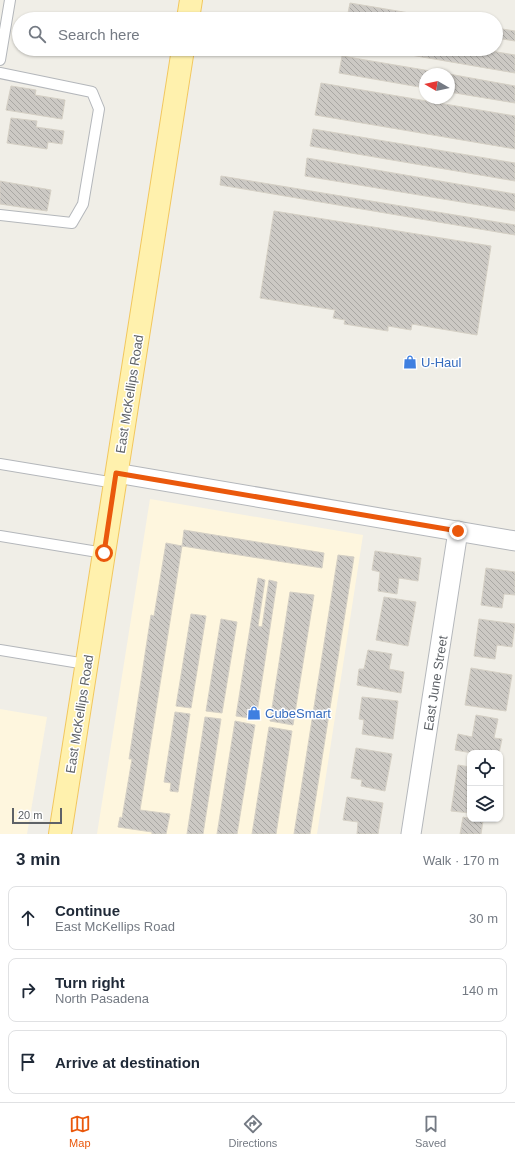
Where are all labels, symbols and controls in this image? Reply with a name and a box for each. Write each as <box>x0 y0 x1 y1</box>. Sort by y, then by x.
search box <box>12 12 503 56</box>
icon: search <box>26 23 48 45</box>
text: Search here <box>58 26 140 43</box>
north arrow <box>419 68 455 104</box>
street label: East McKellips Road <box>113 334 146 454</box>
shop icon: U-Haul <box>402 354 418 370</box>
place label: U-Haul <box>421 355 462 370</box>
route end <box>449 522 467 540</box>
route start <box>95 544 113 562</box>
street label: East June Street <box>421 634 450 732</box>
street label: East McKellips Road <box>63 654 96 774</box>
shop icon: CubeSmart <box>246 705 262 721</box>
place label: CubeSmart <box>265 706 331 721</box>
map controls <box>467 750 503 822</box>
button: locate <box>467 750 503 786</box>
button: layers <box>467 786 503 822</box>
scale bar <box>12 806 62 825</box>
text: 20 m <box>18 809 42 821</box>
text: 3 min <box>16 850 60 869</box>
text: Walk · 170 m <box>423 853 499 868</box>
text: Continue <box>55 902 120 919</box>
icon: ahead <box>17 907 39 929</box>
text: 30 m <box>469 911 498 926</box>
text: East McKellips Road <box>55 919 175 934</box>
text: Turn right <box>55 974 125 991</box>
icon: right <box>17 979 39 1001</box>
text: 140 m <box>462 983 498 998</box>
text: North Pasadena <box>55 991 149 1006</box>
icon: arrive <box>17 1051 39 1073</box>
text: Arrive at destination <box>55 1054 200 1071</box>
tab: Map <box>69 1113 91 1149</box>
tab: Directions <box>228 1113 277 1149</box>
tab: Saved <box>415 1113 446 1149</box>

